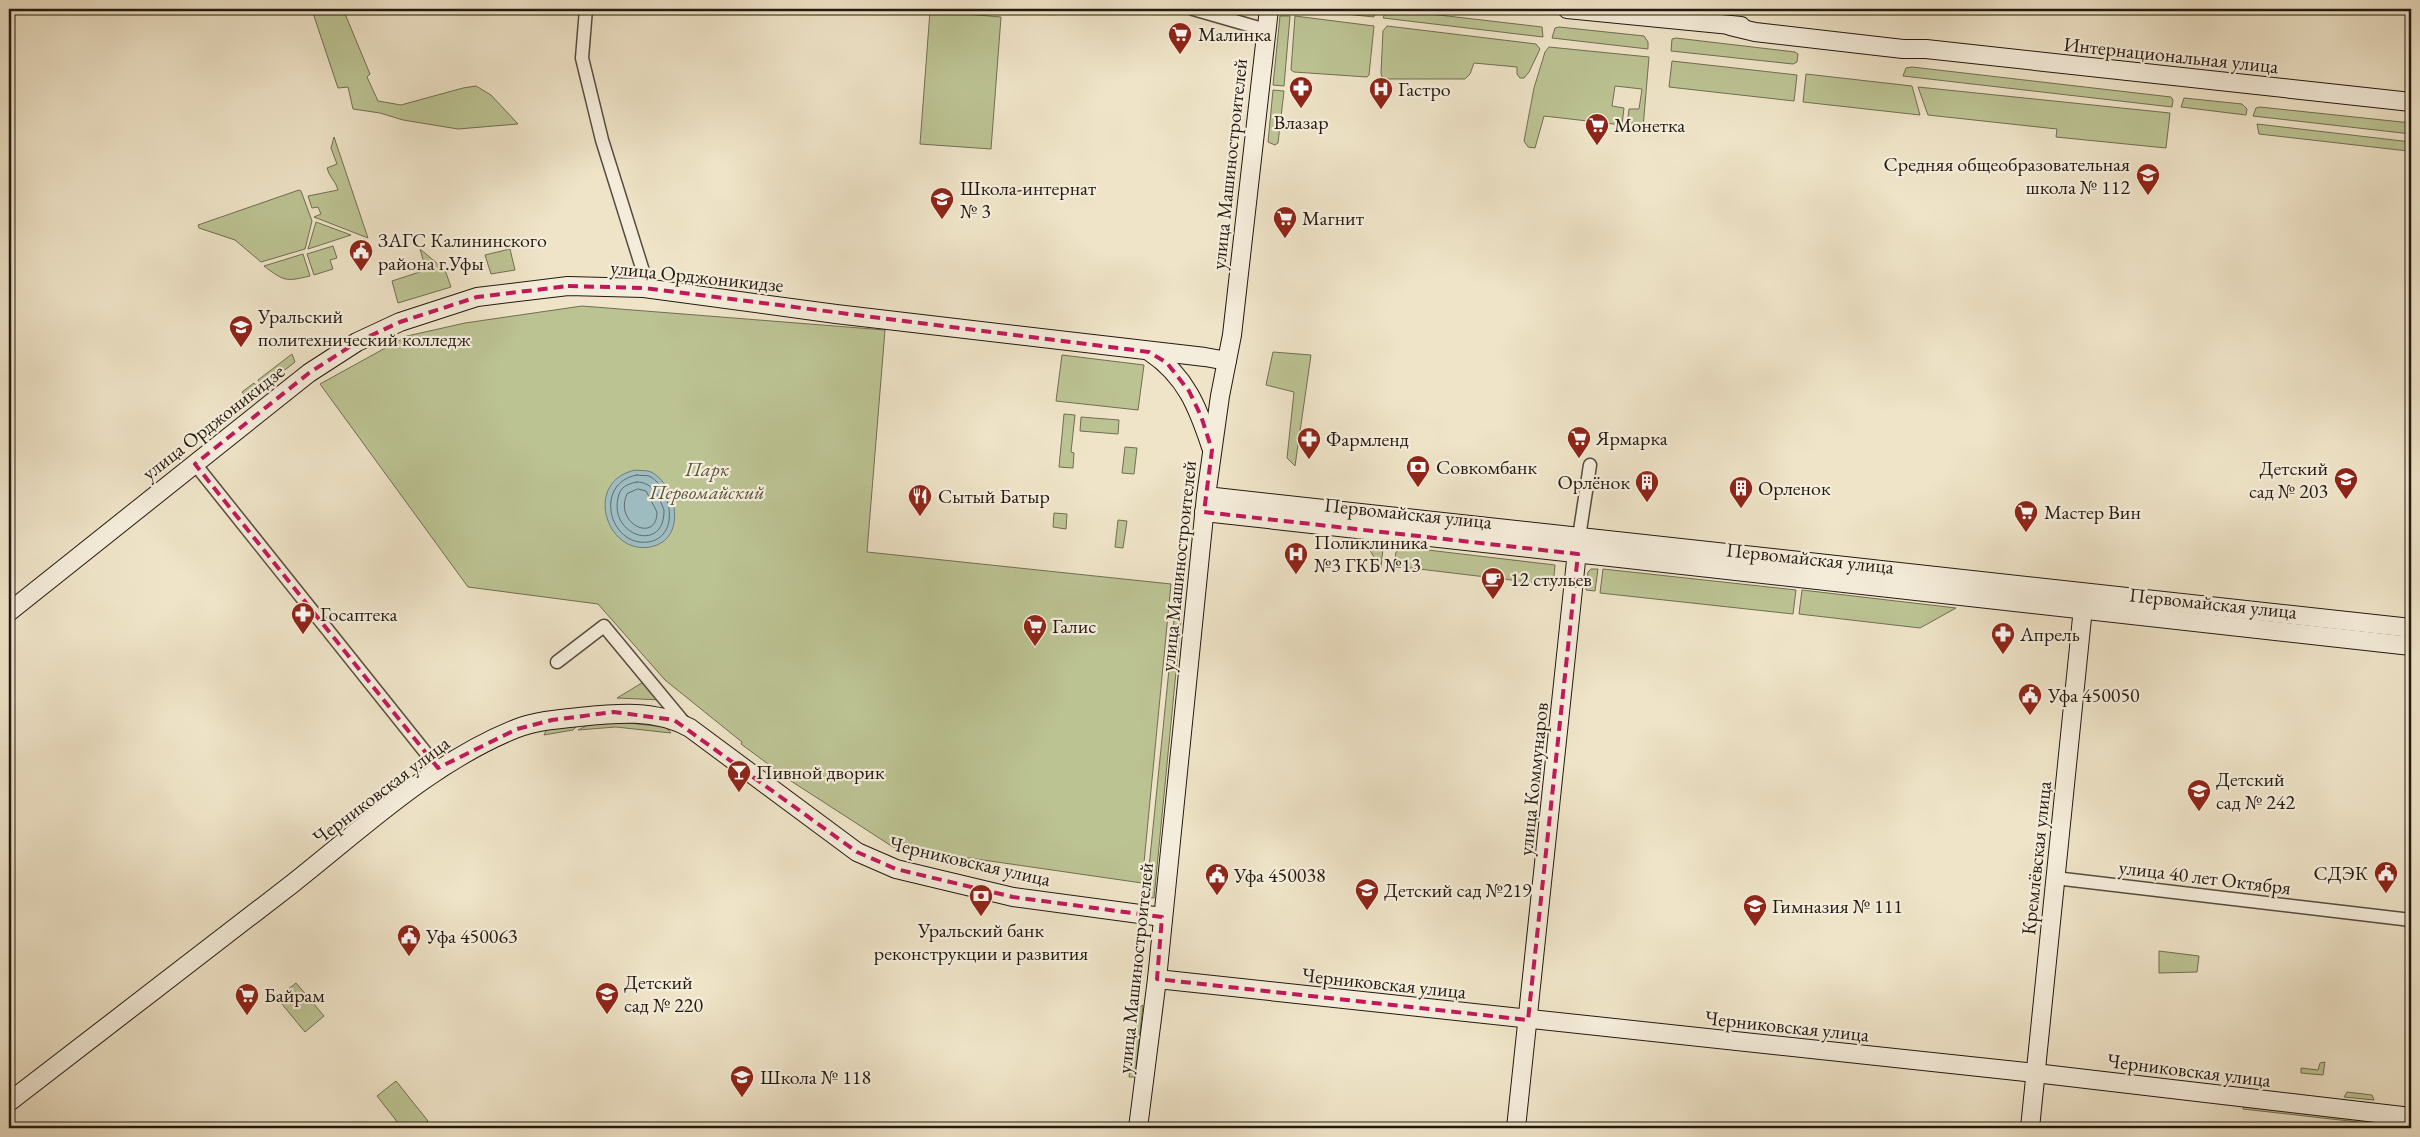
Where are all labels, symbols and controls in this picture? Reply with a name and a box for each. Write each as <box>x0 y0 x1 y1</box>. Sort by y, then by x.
supermarket icon: Малинка <box>1167 21 1193 55</box>
place label: Малинка <box>1198 21 1271 47</box>
street label: Интернациональная улица <box>2062 31 2280 79</box>
street label: улица Машиностроителей <box>1205 57 1253 271</box>
pharmacy icon: Влазар <box>1288 75 1314 109</box>
hospital icon: Гастро <box>1368 76 1394 110</box>
place label: Гастро <box>1398 76 1451 102</box>
place label: Влазар <box>1273 109 1329 135</box>
supermarket icon: Монетка <box>1584 112 1610 146</box>
place label: Монетка <box>1614 112 1685 138</box>
place label: Средняя общеобразовательная школа № 112 <box>1884 151 2130 200</box>
school or university icon: Средняя общеобразовательная школа № 112 <box>2135 162 2161 196</box>
place label: Школа-интернат № 3 <box>960 175 1096 224</box>
school or university icon: Школа-интернат № 3 <box>929 186 955 220</box>
supermarket icon: Магнит <box>1272 205 1298 239</box>
place label: Магнит <box>1302 205 1364 231</box>
place label: ЗАГС Калининского района г.Уфы <box>378 227 547 276</box>
public building icon: ЗАГС Калининского района г.Уфы <box>348 238 374 272</box>
street label: улица Орджоникидзе <box>609 254 785 298</box>
place label: Уральский политехнический колледж <box>257 303 471 352</box>
school or university icon: Уральский политехнический колледж <box>228 314 254 348</box>
street label: улица Орджоникидзе <box>136 358 290 486</box>
supermarket icon: Ярмарка <box>1566 425 1592 459</box>
place label: Ярмарка <box>1595 425 1668 451</box>
pharmacy icon: Фармленд <box>1296 426 1322 460</box>
place label: Фармленд <box>1326 426 1409 452</box>
bank icon: Совкомбанк <box>1405 454 1431 488</box>
place label: Совкомбанк <box>1436 454 1537 480</box>
place label: Детский сад № 203 <box>2249 455 2328 504</box>
park label: Парк Первомайский <box>648 456 765 505</box>
street label: улица Машиностроителей <box>1154 459 1202 673</box>
school or university icon: Детский сад № 203 <box>2333 466 2359 500</box>
place label: Орлёнок <box>1558 469 1630 495</box>
building icon: Орлёнок <box>1634 469 1660 503</box>
building icon: Орленок <box>1728 475 1754 509</box>
place label: Орленок <box>1758 475 1831 501</box>
restaurant icon: Сытый Батыр <box>907 483 933 517</box>
place label: Сытый Батыр <box>938 483 1050 509</box>
street label: Первомайская улица <box>1323 491 1493 535</box>
supermarket icon: Мастер Вин <box>2013 499 2039 533</box>
place label: Мастер Вин <box>2044 499 2141 525</box>
place label: Поликлиника №3 ГКБ №13 <box>1314 529 1428 578</box>
street label: Первомайская улица <box>1725 536 1895 580</box>
hospital icon: Поликлиника №3 ГКБ №13 <box>1283 541 1309 575</box>
cafe icon: 12 стульев <box>1480 566 1506 600</box>
place label: 12 стульев <box>1510 566 1592 592</box>
street label: Первомайская улица <box>2128 581 2298 625</box>
pharmacy icon: Госаптека <box>290 601 316 635</box>
place label: Госаптека <box>320 601 398 627</box>
supermarket icon: Галис <box>1022 613 1048 647</box>
place label: Галис <box>1052 613 1096 639</box>
pharmacy icon: Апрель <box>1990 621 2016 655</box>
place label: Апрель <box>2019 621 2080 647</box>
public building icon: Уфа 450050 <box>2017 682 2043 716</box>
place label: Уфа 450050 <box>2047 682 2140 708</box>
street label: улица Коммунаров <box>1512 701 1554 857</box>
street label: Черниковская улица <box>307 730 455 850</box>
bar icon: Пивной дворик <box>726 759 752 793</box>
place label: Пивной дворик <box>756 759 885 785</box>
place label: Детский сад № 242 <box>2216 766 2295 815</box>
school or university icon: Детский сад № 242 <box>2186 778 2212 812</box>
street label: Кремлёвская улица <box>2015 780 2057 936</box>
street label: Черниковская улица <box>887 830 1053 892</box>
street label: улица 40 лет Октября <box>2117 854 2293 900</box>
place label: СДЭК <box>2313 860 2369 886</box>
public building icon: СДЭК <box>2373 860 2399 894</box>
street label: улица Машиностроителей <box>1111 861 1159 1075</box>
public building icon: Уфа 450038 <box>1204 862 1230 896</box>
place label: Уфа 450038 <box>1233 862 1326 888</box>
school or university icon: Детский сад №219 <box>1354 877 1380 911</box>
place label: Детский сад №219 <box>1384 877 1532 903</box>
bank icon: Уральский банк реконструкции и развития <box>968 883 994 917</box>
school or university icon: Гимназия № 111 <box>1742 893 1768 927</box>
place label: Гимназия № 111 <box>1772 893 1903 919</box>
place label: Уральский банк реконструкции и развития <box>874 917 1088 966</box>
public building icon: Уфа 450063 <box>396 923 422 957</box>
place label: Уфа 450063 <box>425 923 518 949</box>
street label: Черниковская улица <box>1301 961 1467 1005</box>
place label: Детский сад № 220 <box>624 969 703 1018</box>
school or university icon: Детский сад № 220 <box>594 981 620 1015</box>
supermarket icon: Байрам <box>234 982 260 1016</box>
place label: Байрам <box>264 982 325 1008</box>
street label: Черниковская улица <box>1704 1004 1870 1048</box>
street label: Черниковская улица <box>2106 1047 2272 1093</box>
school or university icon: Школа № 118 <box>729 1064 755 1098</box>
place label: Школа № 118 <box>760 1064 871 1090</box>

